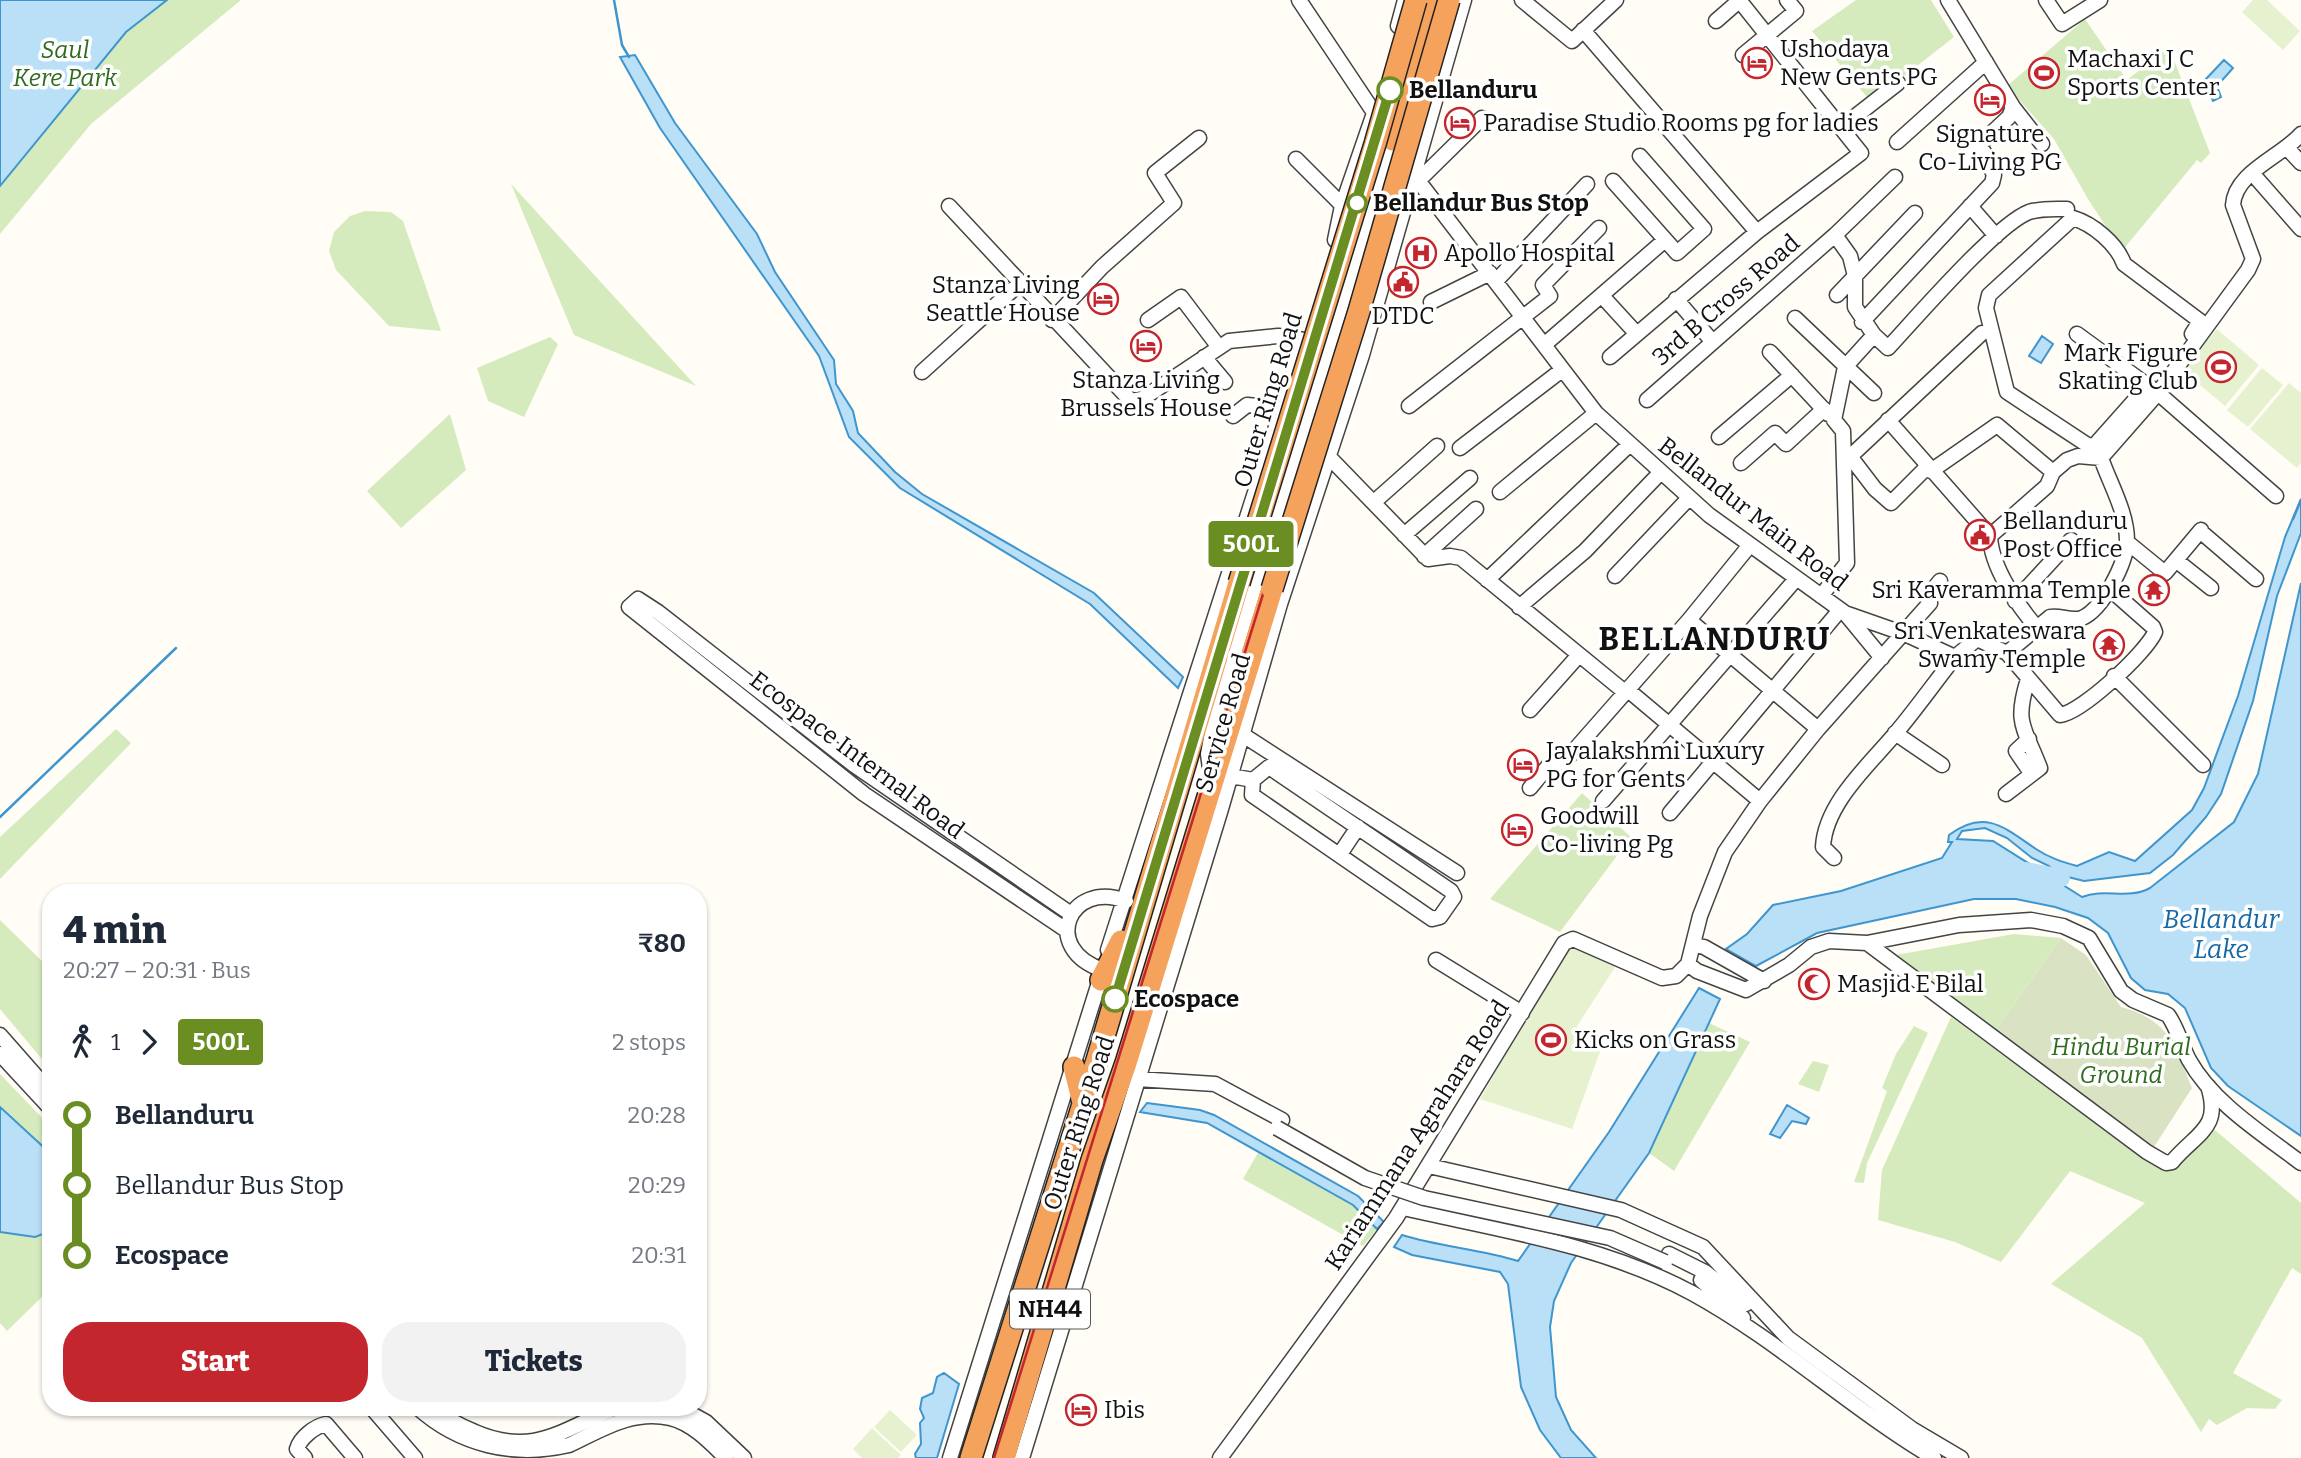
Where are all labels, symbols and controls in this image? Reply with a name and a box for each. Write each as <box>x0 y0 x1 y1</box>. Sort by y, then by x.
place label: Ushodaya New Gents PG <box>1780 35 1938 91</box>
park label: Saul Kere Park <box>13 36 118 92</box>
place label: Machaxi J C Sports Center <box>2067 45 2220 101</box>
hotel icon: Ushodaya New Gents PG <box>1740 46 1774 80</box>
sports icon: Machaxi J C Sports Center <box>2027 56 2061 90</box>
place label: Bellanduru <box>1409 76 1537 104</box>
marker: Bellanduru <box>1377 77 1403 103</box>
hotel icon: Signature Co-Living PG <box>1973 83 2007 117</box>
hotel icon: Paradise Studio Rooms pg for ladies <box>1443 106 1477 140</box>
place label: Paradise Studio Rooms pg for ladies <box>1483 109 1879 137</box>
place label: Signature Co-Living PG <box>1918 120 2062 176</box>
place label: Bellandur Bus Stop <box>1373 189 1589 217</box>
marker: Bellandur Bus Stop <box>1347 193 1367 213</box>
street label: 3rd B Cross Road <box>1647 229 1805 371</box>
hospital icon: Apollo Hospital <box>1404 236 1438 270</box>
place label: Apollo Hospital <box>1444 239 1615 267</box>
public building icon: DTDC <box>1386 265 1420 299</box>
place label: Stanza Living Seattle House <box>926 271 1080 327</box>
hotel icon: Stanza Living Seattle House <box>1086 282 1120 316</box>
place label: DTDC <box>1372 302 1434 330</box>
street label: Outer Ring Road <box>1228 309 1308 491</box>
hotel icon: Stanza Living Brussels House <box>1129 329 1163 363</box>
place label: Mark Figure Skating Club <box>2058 339 2198 395</box>
sports icon: Mark Figure Skating Club <box>2204 350 2238 384</box>
place label: Stanza Living Brussels House <box>1060 366 1232 422</box>
street label: Bellandur Main Road <box>1653 431 1853 597</box>
place label: Bellanduru Post Office <box>2003 507 2128 563</box>
public building icon: Bellanduru Post Office <box>1963 518 1997 552</box>
line badge: 500L <box>1202 521 1300 567</box>
text: 500L <box>1223 530 1280 558</box>
temple icon: Sri Kaveramma Temple <box>2137 573 2171 607</box>
place label: Sri Kaveramma Temple <box>1871 576 2131 604</box>
place label: Sri Venkateswara Swamy Temple <box>1893 617 2086 673</box>
district label: BELLANDURU <box>1599 620 1831 658</box>
temple icon: Sri Venkateswara Swamy Temple <box>2092 628 2126 662</box>
street label: Service Road <box>1190 650 1256 796</box>
street label: Ecospace Internal Road <box>744 665 970 845</box>
place label: Jayalakshmi Luxury PG for Gents <box>1545 737 1764 793</box>
hotel icon: Jayalakshmi Luxury PG for Gents <box>1506 748 1540 782</box>
place label: Goodwill Co-living Pg <box>1540 802 1673 858</box>
hotel icon: Goodwill Co-living Pg <box>1500 813 1534 847</box>
water label: Bellandur Lake <box>2163 904 2280 965</box>
text: 4 min <box>63 907 166 953</box>
text: ₹80 <box>638 928 686 959</box>
text: 20:27 – 20:31 · Bus <box>63 956 251 984</box>
mosque icon: Masjid E Bilal <box>1797 967 1831 1001</box>
place label: Masjid E Bilal <box>1837 970 1984 998</box>
place label: Ecospace <box>1134 985 1239 1013</box>
marker: Ecospace <box>1102 986 1128 1012</box>
street label: Kariammana Agrahara Road <box>1319 995 1515 1275</box>
icon: walk <box>63 1023 101 1061</box>
icon: forward <box>130 1023 168 1061</box>
sports icon: Kicks on Grass <box>1534 1023 1568 1057</box>
place label: Kicks on Grass <box>1574 1026 1736 1054</box>
text: 1 <box>111 1028 120 1056</box>
text: 500L <box>192 1028 249 1056</box>
text: 2 stops <box>612 1028 686 1056</box>
street label: Outer Ring Road <box>1038 1032 1120 1214</box>
park label: Hindu Burial Ground <box>2051 1033 2191 1089</box>
text: Bellanduru <box>115 1100 254 1131</box>
text: 20:28 <box>628 1101 686 1129</box>
text: Bellandur Bus Stop <box>115 1170 344 1201</box>
text: 20:29 <box>628 1171 686 1199</box>
text: Ecospace <box>115 1240 229 1271</box>
text: 20:31 <box>631 1241 686 1269</box>
road number: NH44 <box>1010 1290 1090 1328</box>
button: Start <box>63 1322 368 1402</box>
button: Tickets <box>382 1322 686 1402</box>
hotel icon: Ibis <box>1064 1393 1098 1427</box>
place label: Ibis <box>1104 1396 1145 1424</box>

